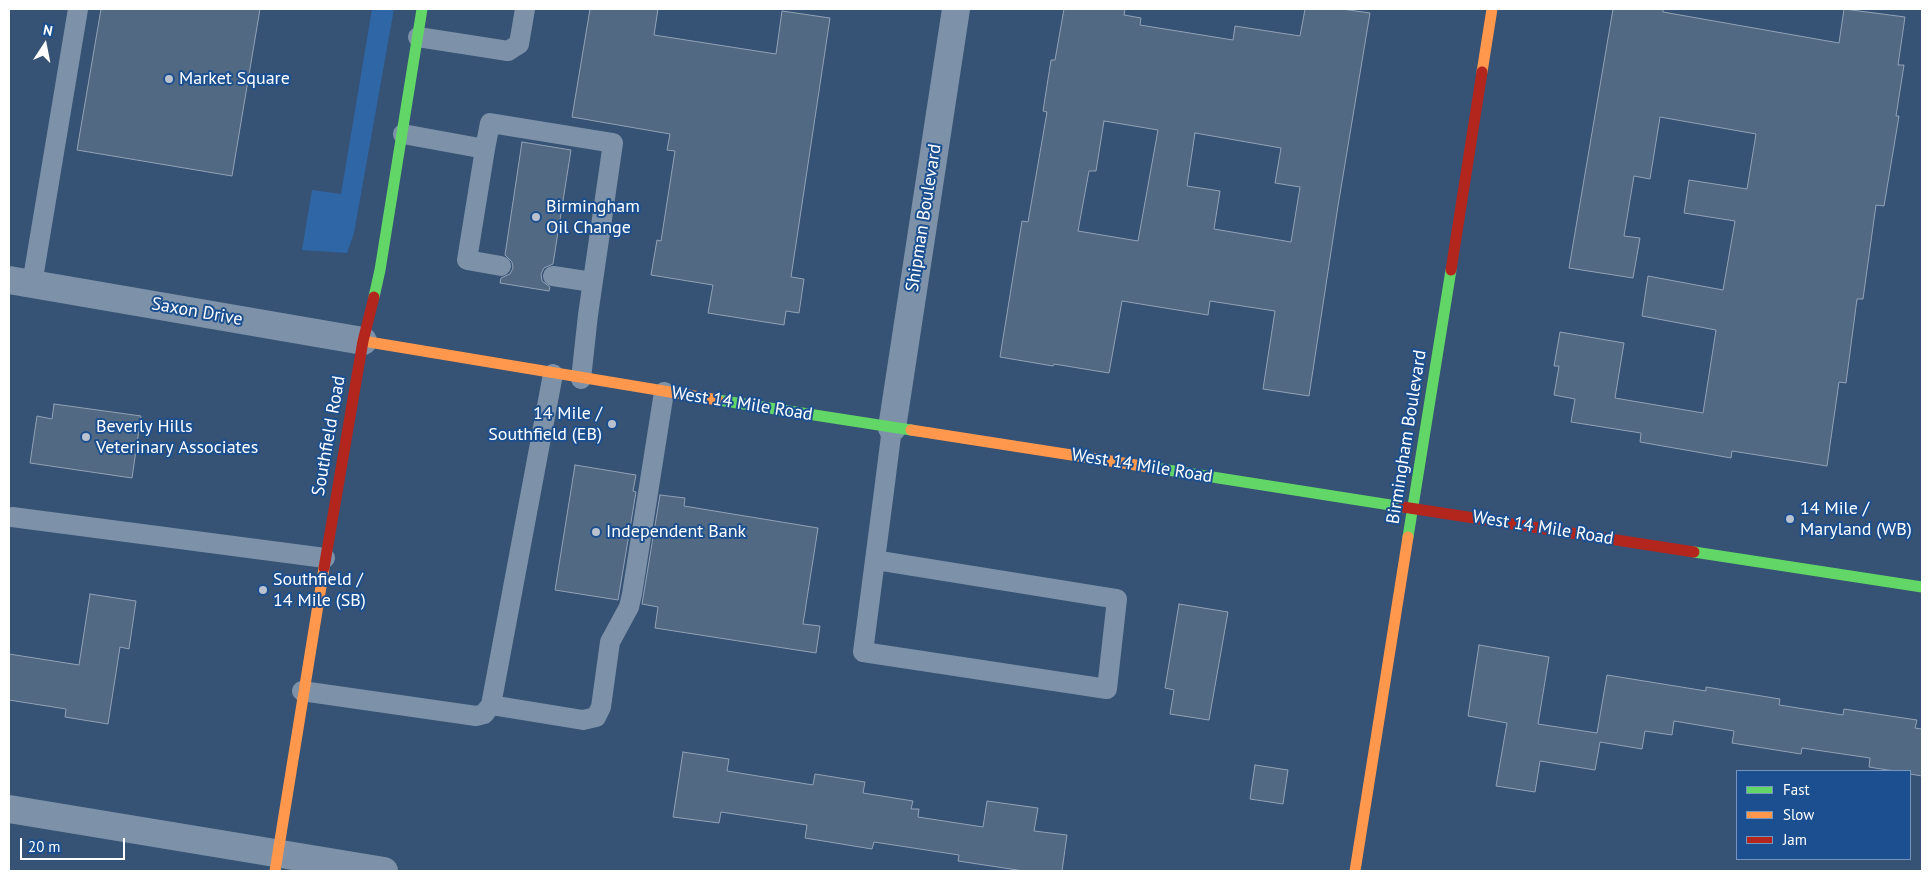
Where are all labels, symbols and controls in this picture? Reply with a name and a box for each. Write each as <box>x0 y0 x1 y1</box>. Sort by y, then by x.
north arrow <box>20 20 70 70</box>
text: N <box>42 21 54 40</box>
place label: Market Square <box>179 68 290 90</box>
marker: Market Square <box>163 73 175 85</box>
street label: Shipman Boulevard <box>902 143 946 293</box>
place label: Birmingham Oil Change <box>546 196 640 238</box>
marker: Birmingham Oil Change <box>530 211 542 223</box>
street label: Saxon Drive <box>150 293 244 331</box>
street label: Birmingham Boulevard <box>1383 348 1431 526</box>
street label: Southfield Road <box>308 374 350 498</box>
street label: West 14 Mile Road <box>670 382 814 426</box>
place label: 14 Mile / Southfield (EB) <box>488 403 602 446</box>
place label: Beverly Hills Veterinary Associates <box>96 416 258 458</box>
marker: 14 Mile / Southfield (EB) <box>606 418 618 430</box>
marker: Beverly Hills Veterinary Associates <box>80 431 92 443</box>
street label: West 14 Mile Road <box>1070 444 1214 488</box>
place label: 14 Mile / Maryland (WB) <box>1800 498 1912 540</box>
street label: West 14 Mile Road <box>1471 506 1615 550</box>
marker: 14 Mile / Maryland (WB) <box>1784 513 1796 525</box>
place label: Independent Bank <box>606 521 746 543</box>
marker: Independent Bank <box>590 526 602 538</box>
place label: Southfield / 14 Mile (SB) <box>273 569 366 612</box>
marker: Southfield / 14 Mile (SB) <box>257 584 269 596</box>
legend <box>1736 770 1911 860</box>
text: Fast <box>1783 780 1810 799</box>
text: Slow <box>1783 805 1814 824</box>
scale bar <box>22 828 128 860</box>
text: Jam <box>1783 830 1807 849</box>
text: 20 m <box>28 837 61 856</box>

